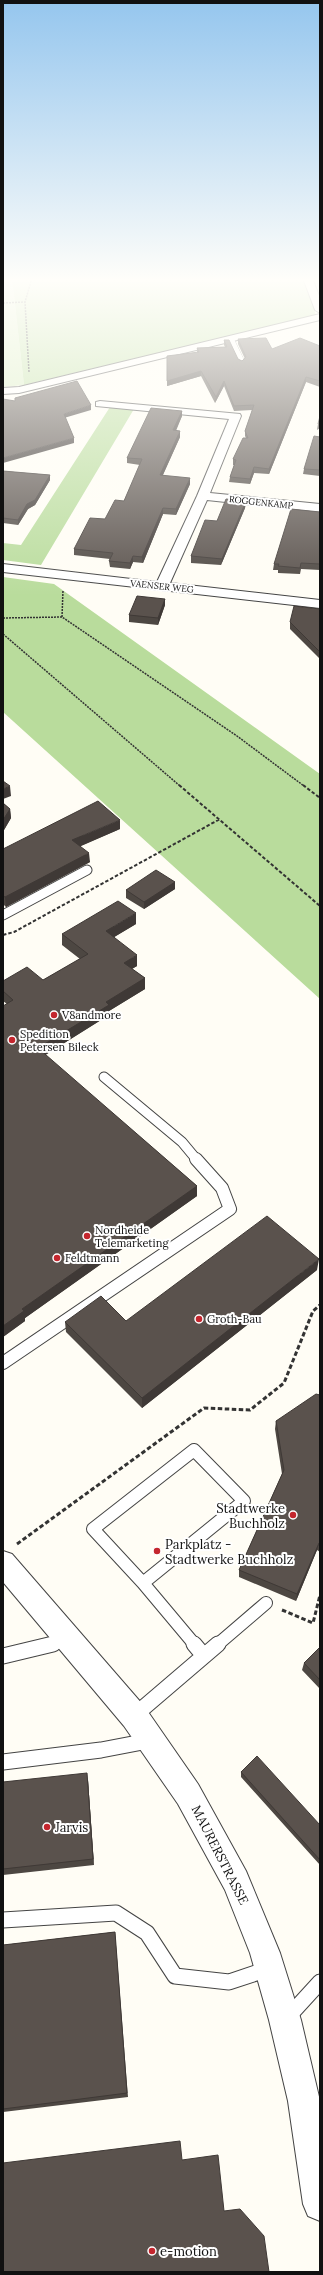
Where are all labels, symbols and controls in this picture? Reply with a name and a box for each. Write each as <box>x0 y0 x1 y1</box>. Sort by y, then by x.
street label: ROGGENKAMP <box>228 493 294 511</box>
street label: VAENSER WEG <box>129 577 194 595</box>
place label: V8andmore <box>61 1008 121 1022</box>
marker: V8andmore <box>49 1010 59 1020</box>
place label: Spedition Petersen Bileck <box>20 1027 99 1054</box>
marker: Spedition Petersen Bileck <box>7 1035 17 1045</box>
place label: Nordheide Telemarketing <box>95 1223 169 1250</box>
marker: Nordheide Telemarketing <box>82 1231 92 1241</box>
place label: Feldtmann <box>65 1251 120 1265</box>
marker: Feldtmann <box>52 1253 62 1263</box>
place label: Groth-Bau <box>207 1312 262 1326</box>
marker: Groth-Bau <box>194 1314 204 1324</box>
place label: Stadtwerke Buchholz <box>216 1500 285 1532</box>
marker: Stadtwerke Buchholz <box>288 1510 298 1520</box>
place label: Parkplatz - Stadtwerke Buchholz <box>165 1536 294 1568</box>
marker: Parkplatz - Stadtwerke Buchholz <box>152 1546 162 1556</box>
street label: MAURERSTRASSE <box>188 1802 252 1908</box>
place label: Jarvis <box>54 1819 88 1836</box>
marker: Jarvis <box>42 1822 52 1832</box>
place label: e-motion <box>160 2243 217 2260</box>
marker: e-motion <box>147 2246 157 2256</box>

